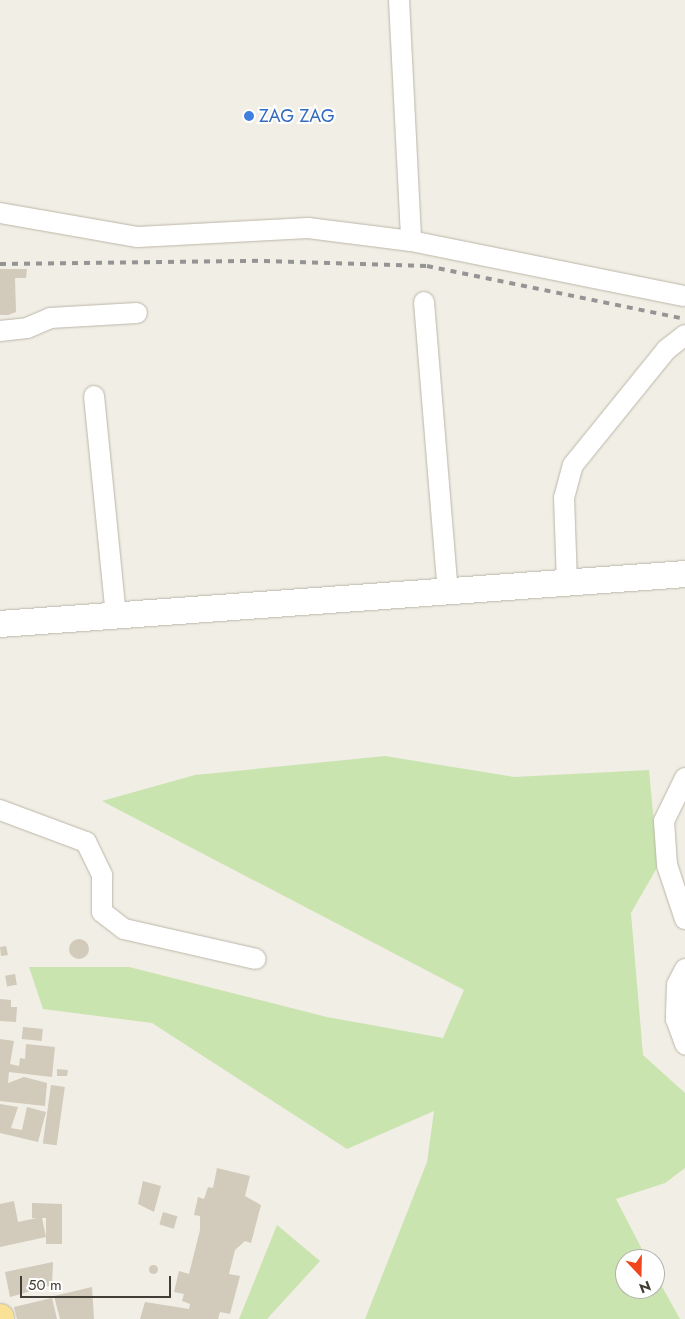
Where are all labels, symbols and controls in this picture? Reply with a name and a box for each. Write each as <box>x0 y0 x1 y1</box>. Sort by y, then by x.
place label: ZAG ZAG <box>259 105 335 127</box>
marker: ZAG ZAG <box>243 110 255 122</box>
north arrow <box>615 1249 665 1299</box>
scale bar <box>22 1266 174 1298</box>
text: 50 m <box>28 1274 62 1296</box>
text: N <box>636 1276 654 1298</box>

